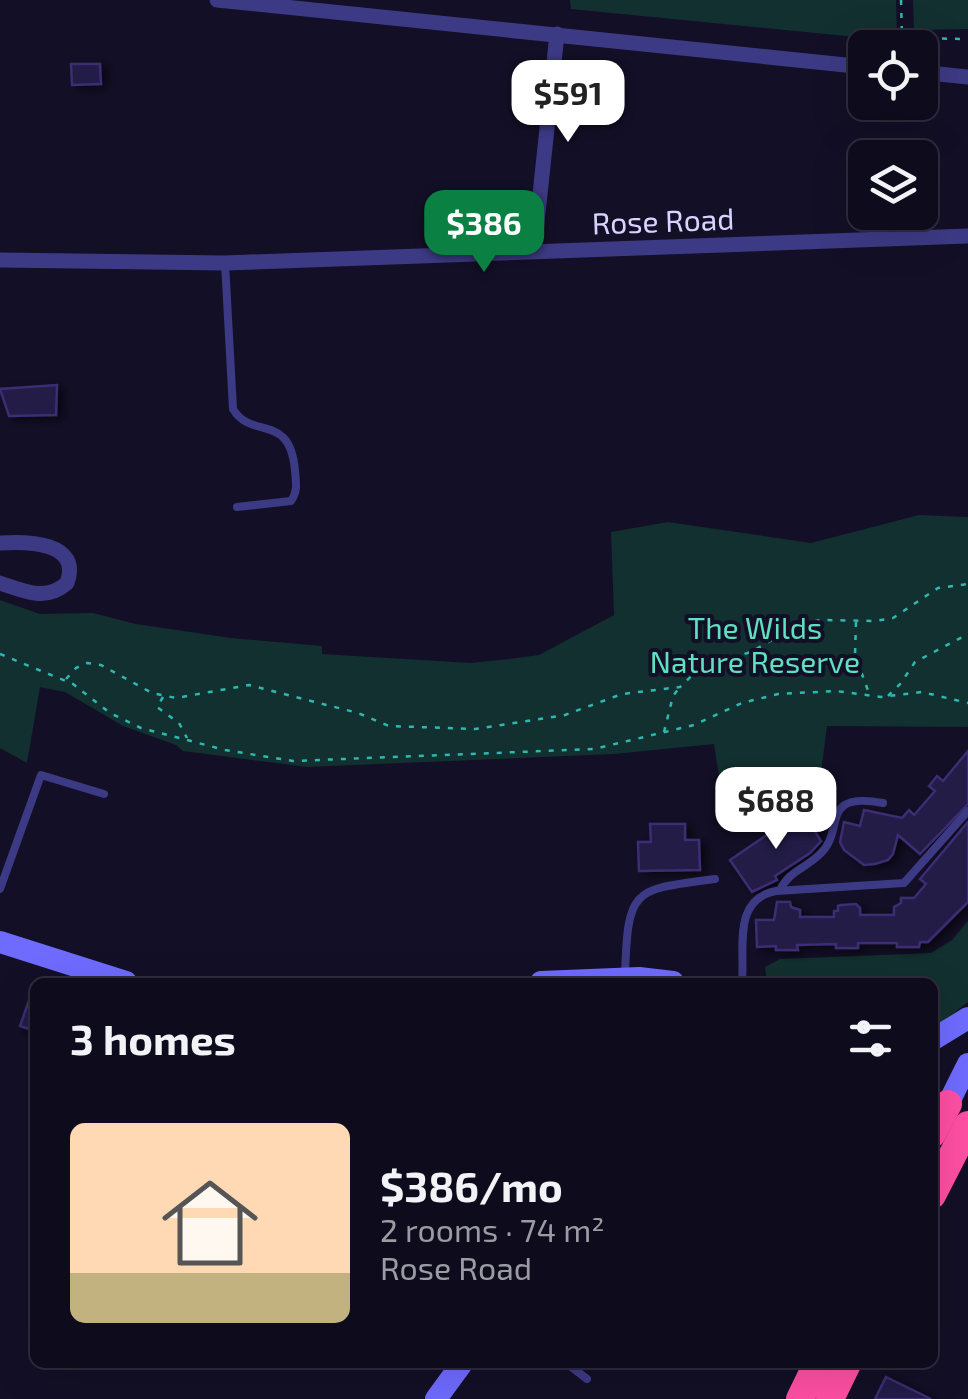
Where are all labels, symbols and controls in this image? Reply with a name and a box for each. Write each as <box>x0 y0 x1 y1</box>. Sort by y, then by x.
map controls <box>848 30 938 230</box>
button: locate <box>848 30 938 120</box>
pin: $591 <box>509 60 627 145</box>
text: $591 <box>534 73 602 111</box>
button: layers <box>848 140 938 230</box>
pin: $386 <box>425 190 543 275</box>
street label: Rose Road <box>591 200 735 240</box>
text: $386 <box>446 203 522 241</box>
park label: The Wilds Nature Reserve <box>650 609 860 679</box>
pin: $688 <box>717 767 835 852</box>
text: $688 <box>737 780 815 818</box>
icon: filters <box>843 1011 898 1066</box>
text: 3 homes <box>70 1013 236 1063</box>
text: $386/mo <box>380 1160 563 1210</box>
icon: home <box>150 1163 270 1283</box>
text: 2 rooms · 74 m² <box>380 1210 604 1248</box>
text: Rose Road <box>380 1248 532 1286</box>

